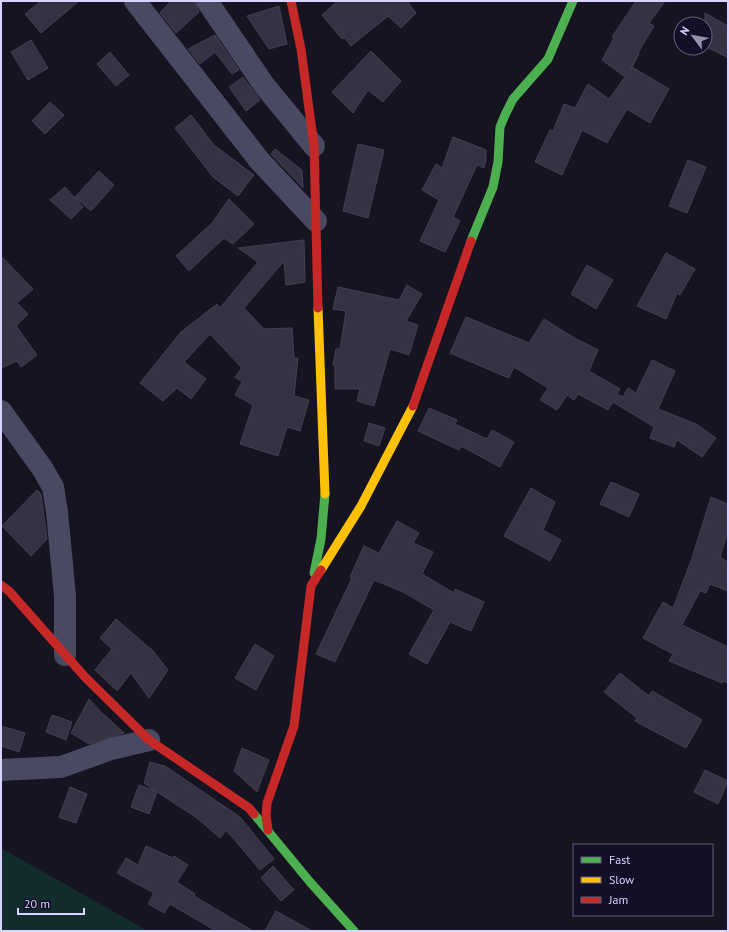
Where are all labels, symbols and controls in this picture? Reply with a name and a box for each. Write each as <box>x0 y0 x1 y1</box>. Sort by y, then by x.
north arrow <box>673 16 713 56</box>
text: N <box>677 24 692 37</box>
legend <box>573 844 713 916</box>
text: Fast <box>609 852 630 867</box>
text: Slow <box>609 872 634 887</box>
scale bar <box>18 890 84 916</box>
text: Jam <box>608 892 628 907</box>
text: 20 m <box>24 896 50 911</box>

